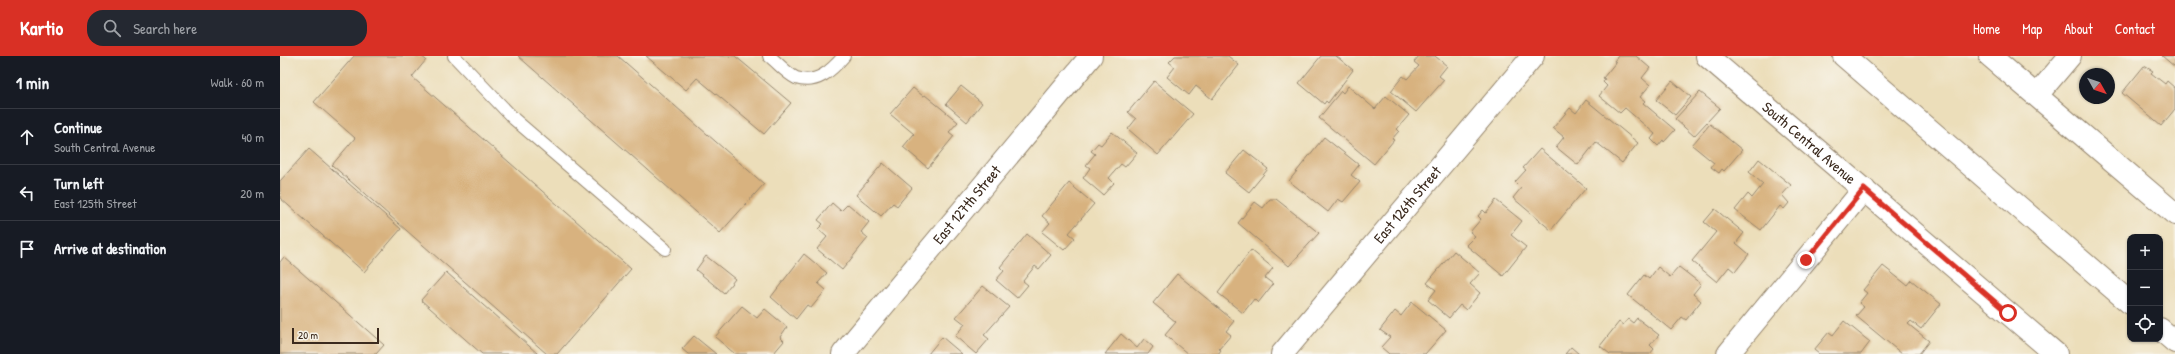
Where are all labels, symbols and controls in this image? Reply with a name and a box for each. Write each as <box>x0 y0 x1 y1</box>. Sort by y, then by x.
search box <box>87 10 367 46</box>
text: Kartio <box>20 15 63 41</box>
icon: search <box>101 17 123 39</box>
text: Search here <box>133 18 197 39</box>
text: Home <box>1973 19 2000 38</box>
text: Map <box>2022 19 2042 38</box>
text: About <box>2064 19 2093 38</box>
text: Contact <box>2115 19 2155 38</box>
north arrow <box>2079 68 2115 104</box>
text: 1 min <box>16 71 49 94</box>
text: Walk · 60 m <box>211 73 264 91</box>
street label: South Central Avenue <box>1758 97 1861 189</box>
text: Continue <box>54 117 102 138</box>
icon: ahead <box>16 126 38 148</box>
text: 40 m <box>241 128 264 146</box>
text: South Central Avenue <box>54 138 156 156</box>
street label: East 127th Street <box>928 160 1006 248</box>
street label: East 126th Street <box>1368 161 1447 248</box>
text: Turn left <box>54 173 104 194</box>
icon: left <box>16 182 38 204</box>
text: 20 m <box>240 184 264 202</box>
text: East 125th Street <box>54 194 137 212</box>
map controls <box>2127 234 2163 342</box>
button: + <box>2127 234 2163 270</box>
icon: arrive <box>16 238 38 260</box>
text: Arrive at destination <box>54 238 166 259</box>
route end <box>1797 251 1815 269</box>
button: − <box>2127 270 2163 306</box>
route start <box>1999 304 2017 322</box>
button: locate <box>2127 306 2163 342</box>
scale bar <box>292 326 379 345</box>
text: 20 m <box>298 328 318 342</box>

